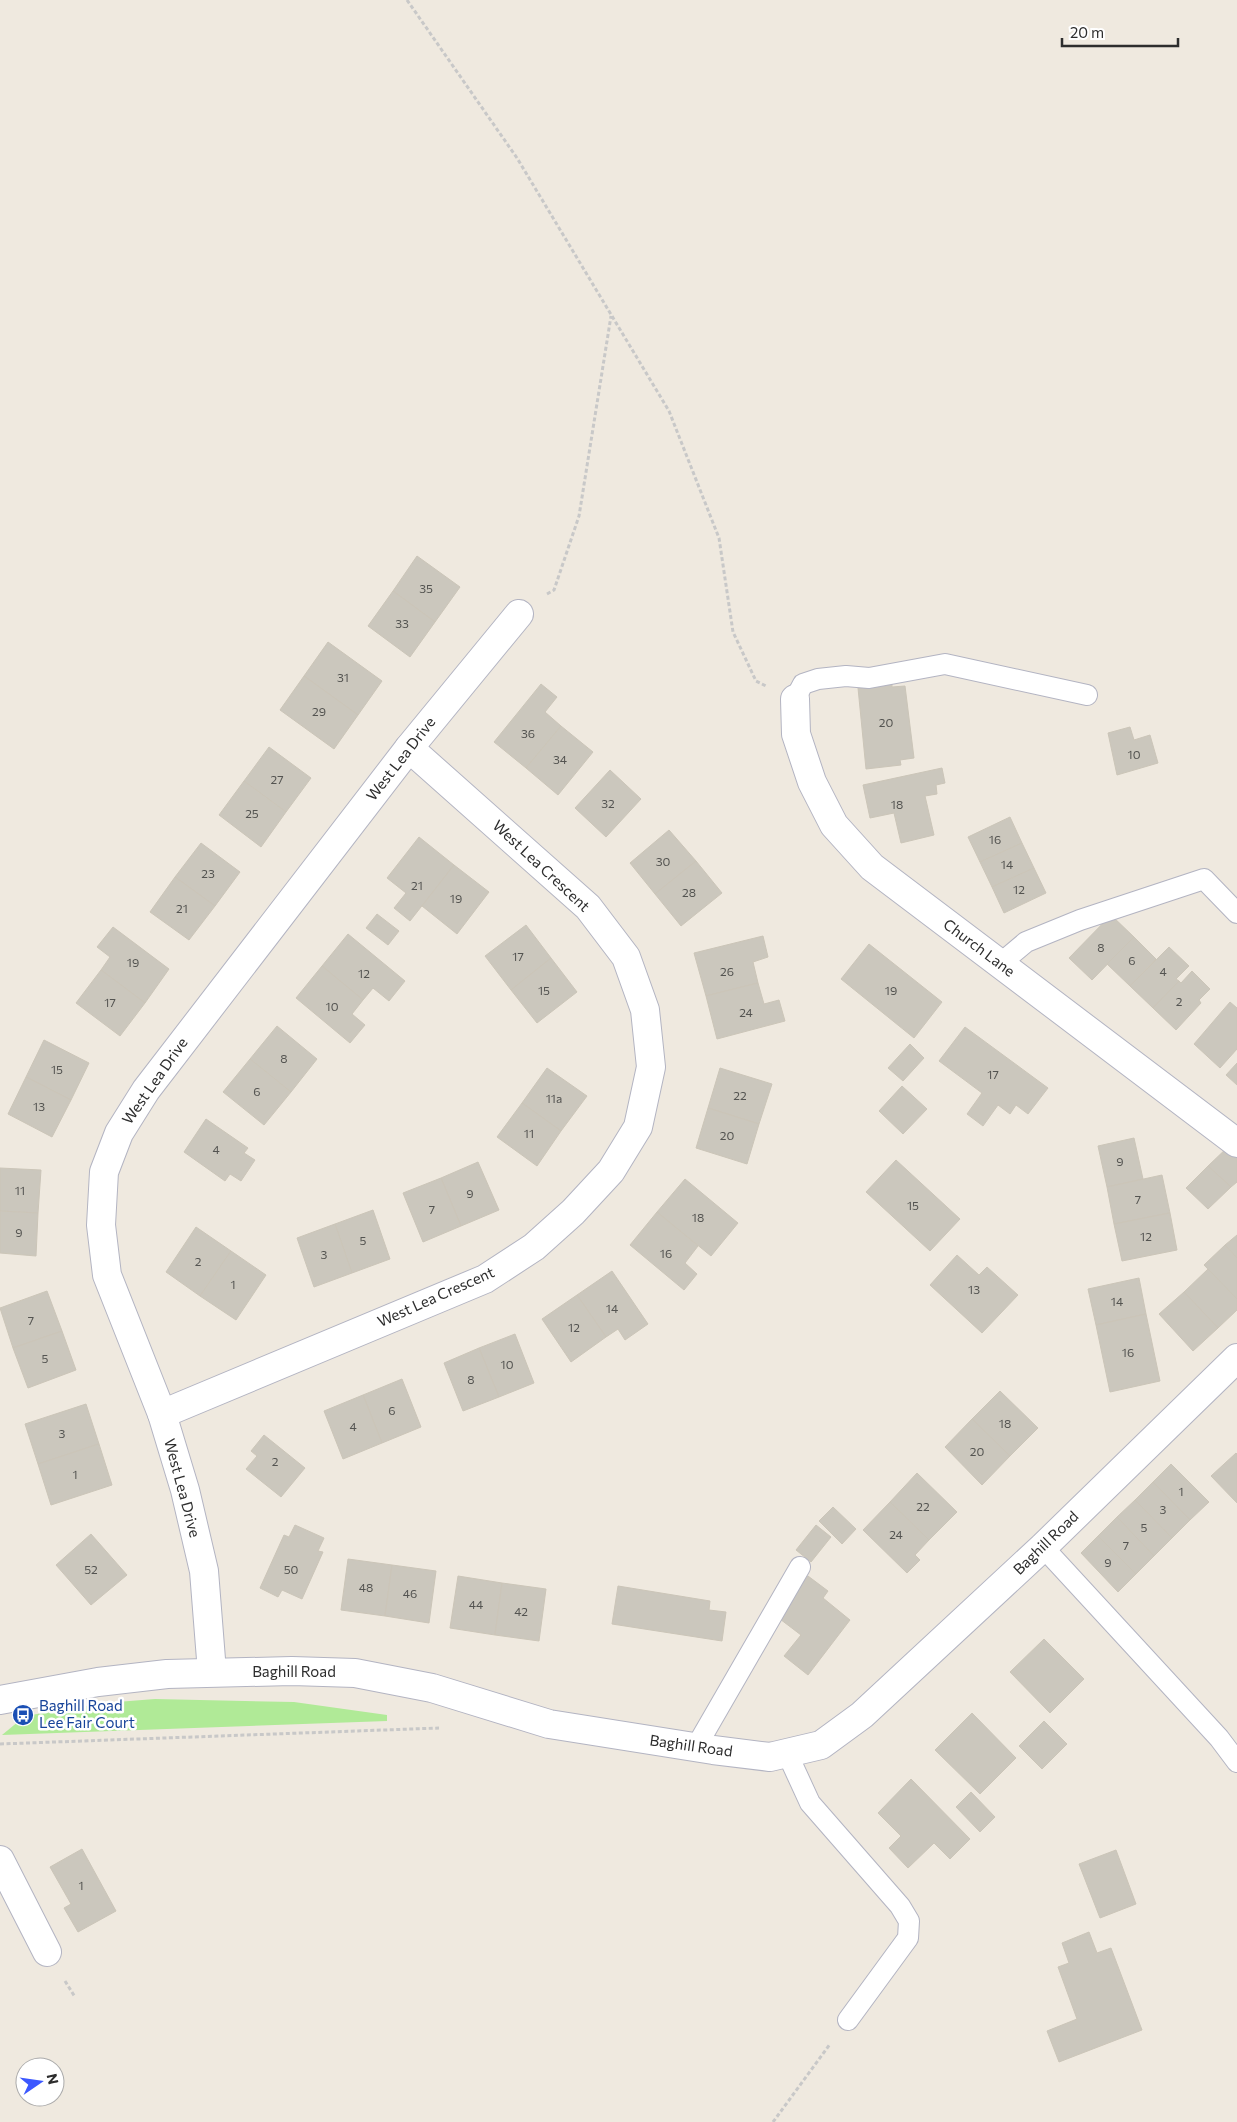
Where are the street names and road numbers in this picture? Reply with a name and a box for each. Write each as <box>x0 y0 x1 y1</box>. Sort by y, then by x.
street label: West Lea Drive <box>362 713 439 804</box>
street label: West Lea Crescent <box>489 816 594 915</box>
street label: Church Lane <box>940 914 1019 980</box>
street label: West Lea Drive <box>118 1034 191 1127</box>
street label: West Lea Crescent <box>374 1262 497 1330</box>
street label: West Lea Drive <box>161 1436 205 1539</box>
street label: Baghill Road <box>1009 1507 1082 1578</box>
street label: Baghill Road <box>252 1662 336 1680</box>
street label: Baghill Road <box>648 1730 734 1760</box>

